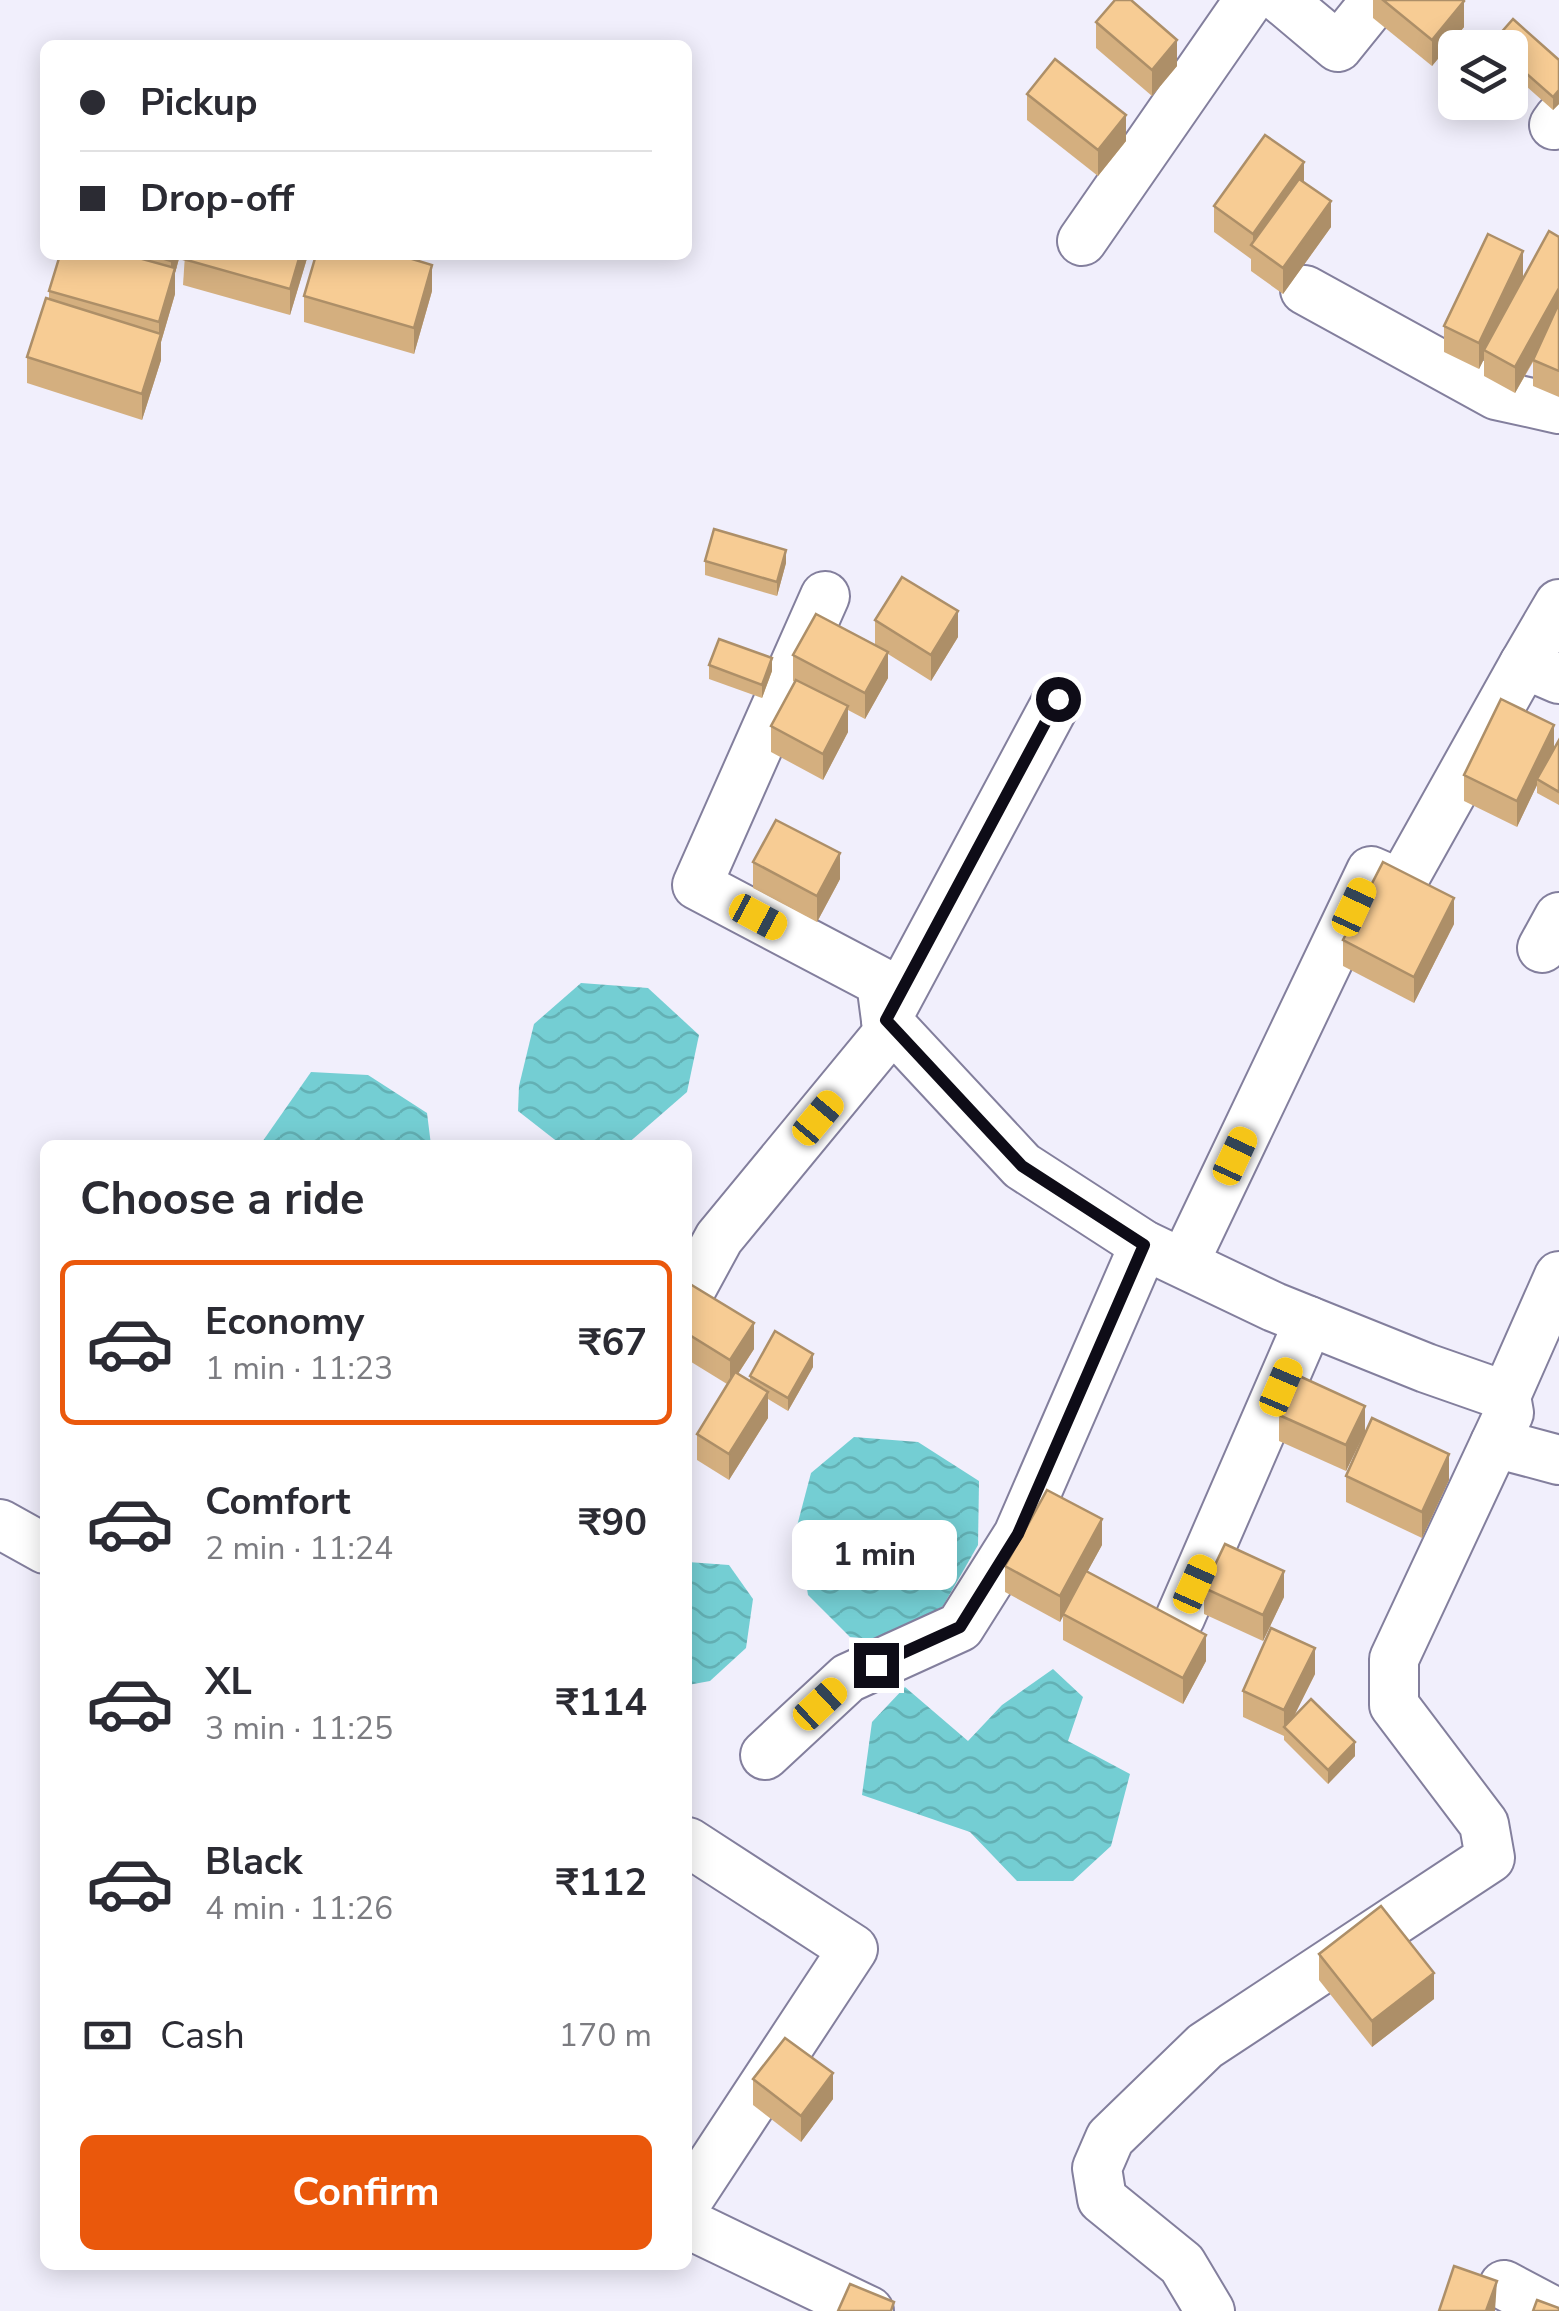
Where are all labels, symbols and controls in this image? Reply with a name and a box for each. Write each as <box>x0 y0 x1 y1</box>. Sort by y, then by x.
map controls <box>1438 30 1528 120</box>
button: layers <box>1438 30 1528 120</box>
text: Pickup <box>140 77 258 128</box>
text: Drop-off <box>140 173 294 224</box>
route start <box>1036 677 1081 722</box>
car <box>1328 873 1380 941</box>
car <box>724 890 792 944</box>
car <box>787 1085 849 1151</box>
car <box>1209 1122 1261 1190</box>
text: Choose a ride <box>80 1169 365 1230</box>
text: Economy <box>205 1296 364 1347</box>
icon: car <box>85 1298 175 1388</box>
text: ₹67 <box>579 1317 647 1368</box>
text: 1 min · 11:23 <box>205 1347 393 1390</box>
car <box>1255 1354 1307 1420</box>
text: Comfort <box>205 1476 350 1527</box>
icon: car <box>85 1478 175 1568</box>
text: ₹90 <box>579 1497 647 1548</box>
callout: 1 min <box>794 1520 958 1590</box>
text: 2 min · 11:24 <box>205 1527 393 1570</box>
text: 1 min <box>833 1533 916 1576</box>
car <box>1169 1550 1221 1618</box>
route end <box>854 1643 899 1688</box>
text: XL <box>205 1656 252 1707</box>
icon: car <box>85 1658 175 1748</box>
car <box>788 1673 852 1735</box>
text: ₹114 <box>556 1677 647 1728</box>
text: 3 min · 11:25 <box>205 1707 393 1750</box>
text: Black <box>205 1836 302 1887</box>
icon: car <box>85 1838 175 1928</box>
text: ₹112 <box>556 1857 647 1908</box>
text: 4 min · 11:26 <box>205 1887 393 1930</box>
icon: cash <box>80 2008 135 2063</box>
text: Cash <box>160 2010 245 2061</box>
text: 170 m <box>559 2014 652 2057</box>
button: Confirm <box>80 2135 652 2250</box>

